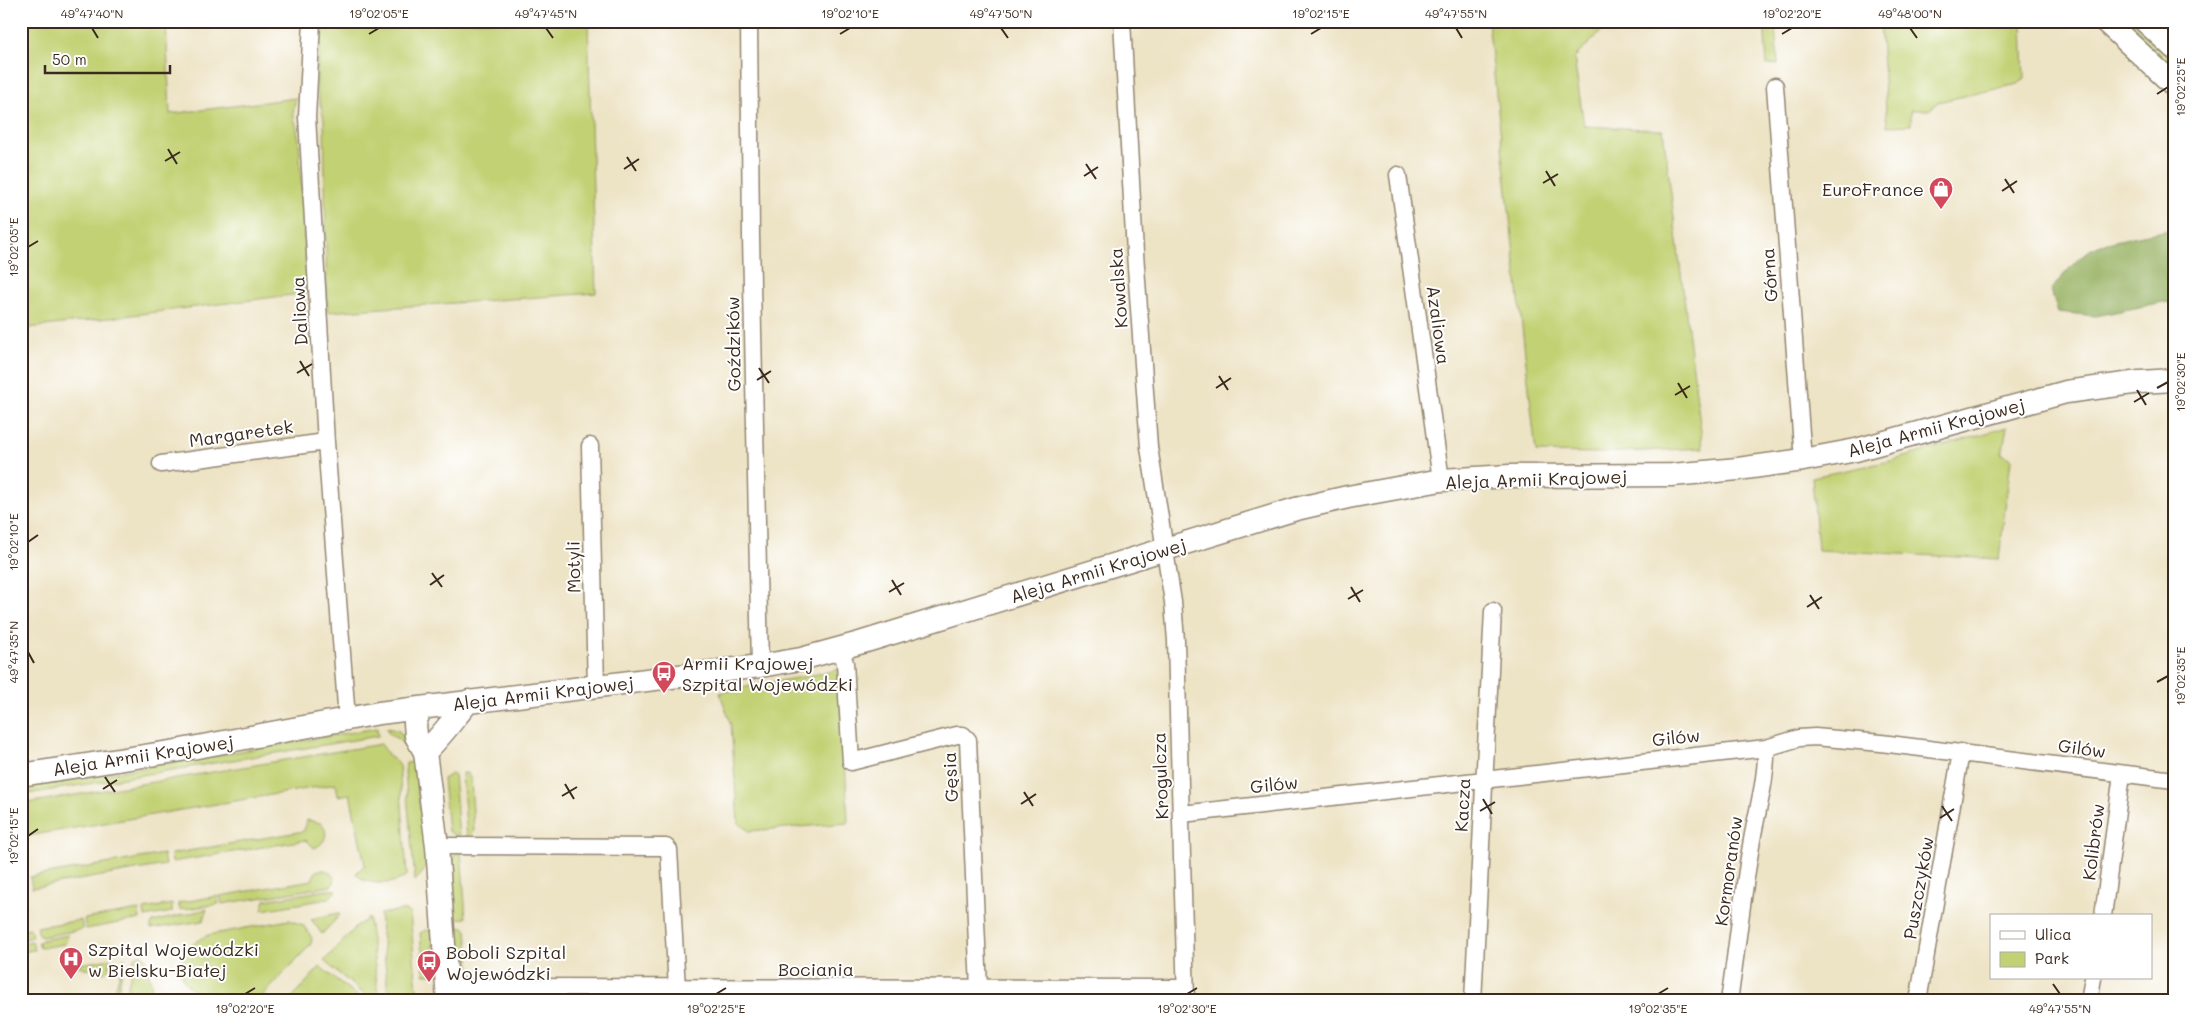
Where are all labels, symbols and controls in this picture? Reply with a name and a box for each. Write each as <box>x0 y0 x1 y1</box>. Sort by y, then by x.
text: 49°47'40"N <box>61 5 123 21</box>
text: 19°02'05"E <box>349 5 409 21</box>
text: 49°47'45"N <box>515 5 577 21</box>
text: 19°02'10"E <box>821 5 879 21</box>
text: 49°47'50"N <box>970 5 1032 21</box>
text: 19°02'15"E <box>1292 5 1350 21</box>
text: 49°47'55"N <box>1425 5 1487 21</box>
text: 19°02'20"E <box>1762 5 1822 21</box>
text: 49°48'00"N <box>1878 5 1942 21</box>
scale bar <box>45 42 170 74</box>
text: 50 m <box>52 49 87 69</box>
text: 19°02'25"E <box>2172 58 2188 116</box>
shop icon: EuroFrance <box>1928 176 1954 210</box>
place label: EuroFrance <box>1822 177 1924 201</box>
text: 19°02'05"E <box>5 217 21 277</box>
street label: Kowalska <box>1103 247 1133 329</box>
street label: Górna <box>1755 247 1783 303</box>
street label: Daliowa <box>285 276 313 346</box>
street label: Azaliowa <box>1422 284 1456 366</box>
street label: Goździków <box>720 296 746 392</box>
text: 19°02'30"E <box>2172 352 2188 412</box>
street label: Aleja Armii Krajowej <box>1845 392 2027 462</box>
street label: Margaretek <box>187 414 295 452</box>
street label: Aleja Armii Krajowej <box>1444 464 1628 494</box>
text: 19°02'10"E <box>5 513 21 571</box>
street label: Aleja Armii Krajowej <box>1007 532 1189 608</box>
street label: Motyli <box>561 541 585 593</box>
text: 49°47'35"N <box>5 621 21 683</box>
text: 19°02'35"E <box>2172 646 2188 705</box>
place label: Armii Krajowej Szpital Wojewódzki <box>682 651 853 696</box>
bus stop icon: Armii Krajowej Szpital Wojewódzki <box>651 660 677 694</box>
street label: Aleja Armii Krajowej <box>451 670 635 716</box>
street label: Gilów <box>1651 723 1701 751</box>
street label: Aleja Armii Krajowej <box>51 729 235 781</box>
street label: Krogulcza <box>1146 732 1174 820</box>
street label: Gilów <box>2057 733 2107 763</box>
street label: Gęsia <box>937 751 963 803</box>
street label: Gilów <box>1249 770 1299 798</box>
street label: Kacza <box>1449 777 1475 833</box>
street label: Kolibrów <box>2076 802 2110 882</box>
text: 19°02'15"E <box>5 807 21 865</box>
street label: Kormoranów <box>1708 815 1748 927</box>
street label: Puszczyków <box>1897 835 1939 941</box>
legend <box>1990 914 2152 980</box>
text: Ulica <box>2035 924 2072 944</box>
place label: Szpital Wojewódzki w Bielsku-Białej <box>88 937 259 982</box>
place label: Boboli Szpital Wojewódzki <box>446 940 566 985</box>
hospital icon: Szpital Wojewódzki w Bielsku-Białej <box>58 946 84 980</box>
text: Park <box>2035 948 2069 968</box>
bus stop icon: Boboli Szpital Wojewódzki <box>416 949 442 983</box>
street label: Bociania <box>778 957 854 981</box>
text: 19°02'20"E <box>215 1000 275 1016</box>
text: 19°02'25"E <box>687 1000 745 1016</box>
text: 19°02'30"E <box>1157 1000 1217 1016</box>
text: 19°02'35"E <box>1629 1000 1688 1016</box>
text: 49°47'55"N <box>2029 1000 2091 1016</box>

